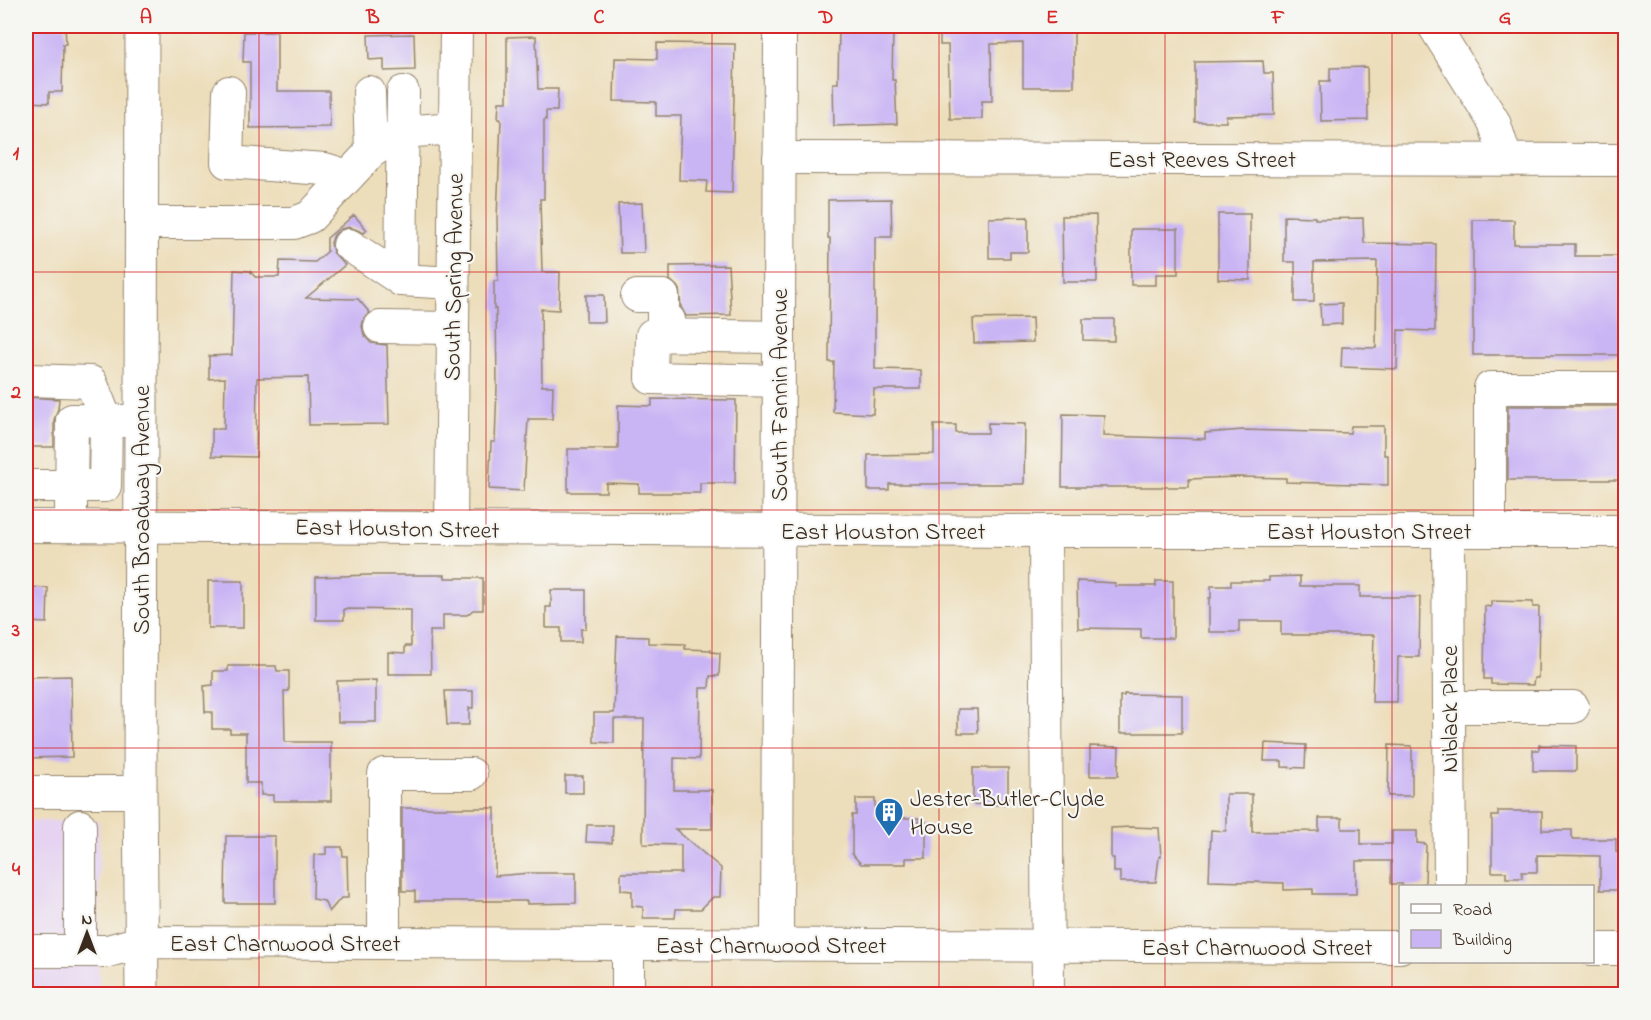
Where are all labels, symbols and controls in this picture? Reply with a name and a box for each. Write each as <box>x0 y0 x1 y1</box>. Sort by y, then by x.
text: A <box>140 4 152 33</box>
text: B <box>365 4 380 33</box>
text: C <box>594 4 605 33</box>
text: D <box>818 4 833 33</box>
text: E <box>1046 4 1058 33</box>
text: F <box>1271 4 1285 33</box>
text: G <box>1499 4 1512 33</box>
text: 1 <box>13 140 20 169</box>
street label: East Reeves Street <box>1108 144 1296 179</box>
street label: South Spring Avenue <box>436 173 475 381</box>
street label: South Fannin Avenue <box>764 288 799 502</box>
text: 2 <box>10 379 21 408</box>
street label: South Broadway Avenue <box>126 385 162 635</box>
street label: East Houston Street <box>294 511 500 550</box>
street label: East Houston Street <box>781 516 985 551</box>
street label: East Houston Street <box>1267 516 1471 551</box>
text: 3 <box>11 617 20 646</box>
street label: Niblack Place <box>1434 645 1469 773</box>
place label: Jester-Butler-Clyde House <box>910 783 1105 846</box>
building icon: Jester-Butler-Clyde House <box>873 796 905 838</box>
text: 4 <box>12 856 21 885</box>
legend <box>1399 885 1594 963</box>
text: Road <box>1453 898 1492 924</box>
north arrow <box>57 903 117 963</box>
text: N <box>82 908 93 932</box>
street label: East Charnwood Street <box>169 928 401 963</box>
text: Building <box>1452 928 1512 955</box>
street label: East Charnwood Street <box>655 930 887 965</box>
street label: East Charnwood Street <box>1141 932 1373 967</box>

